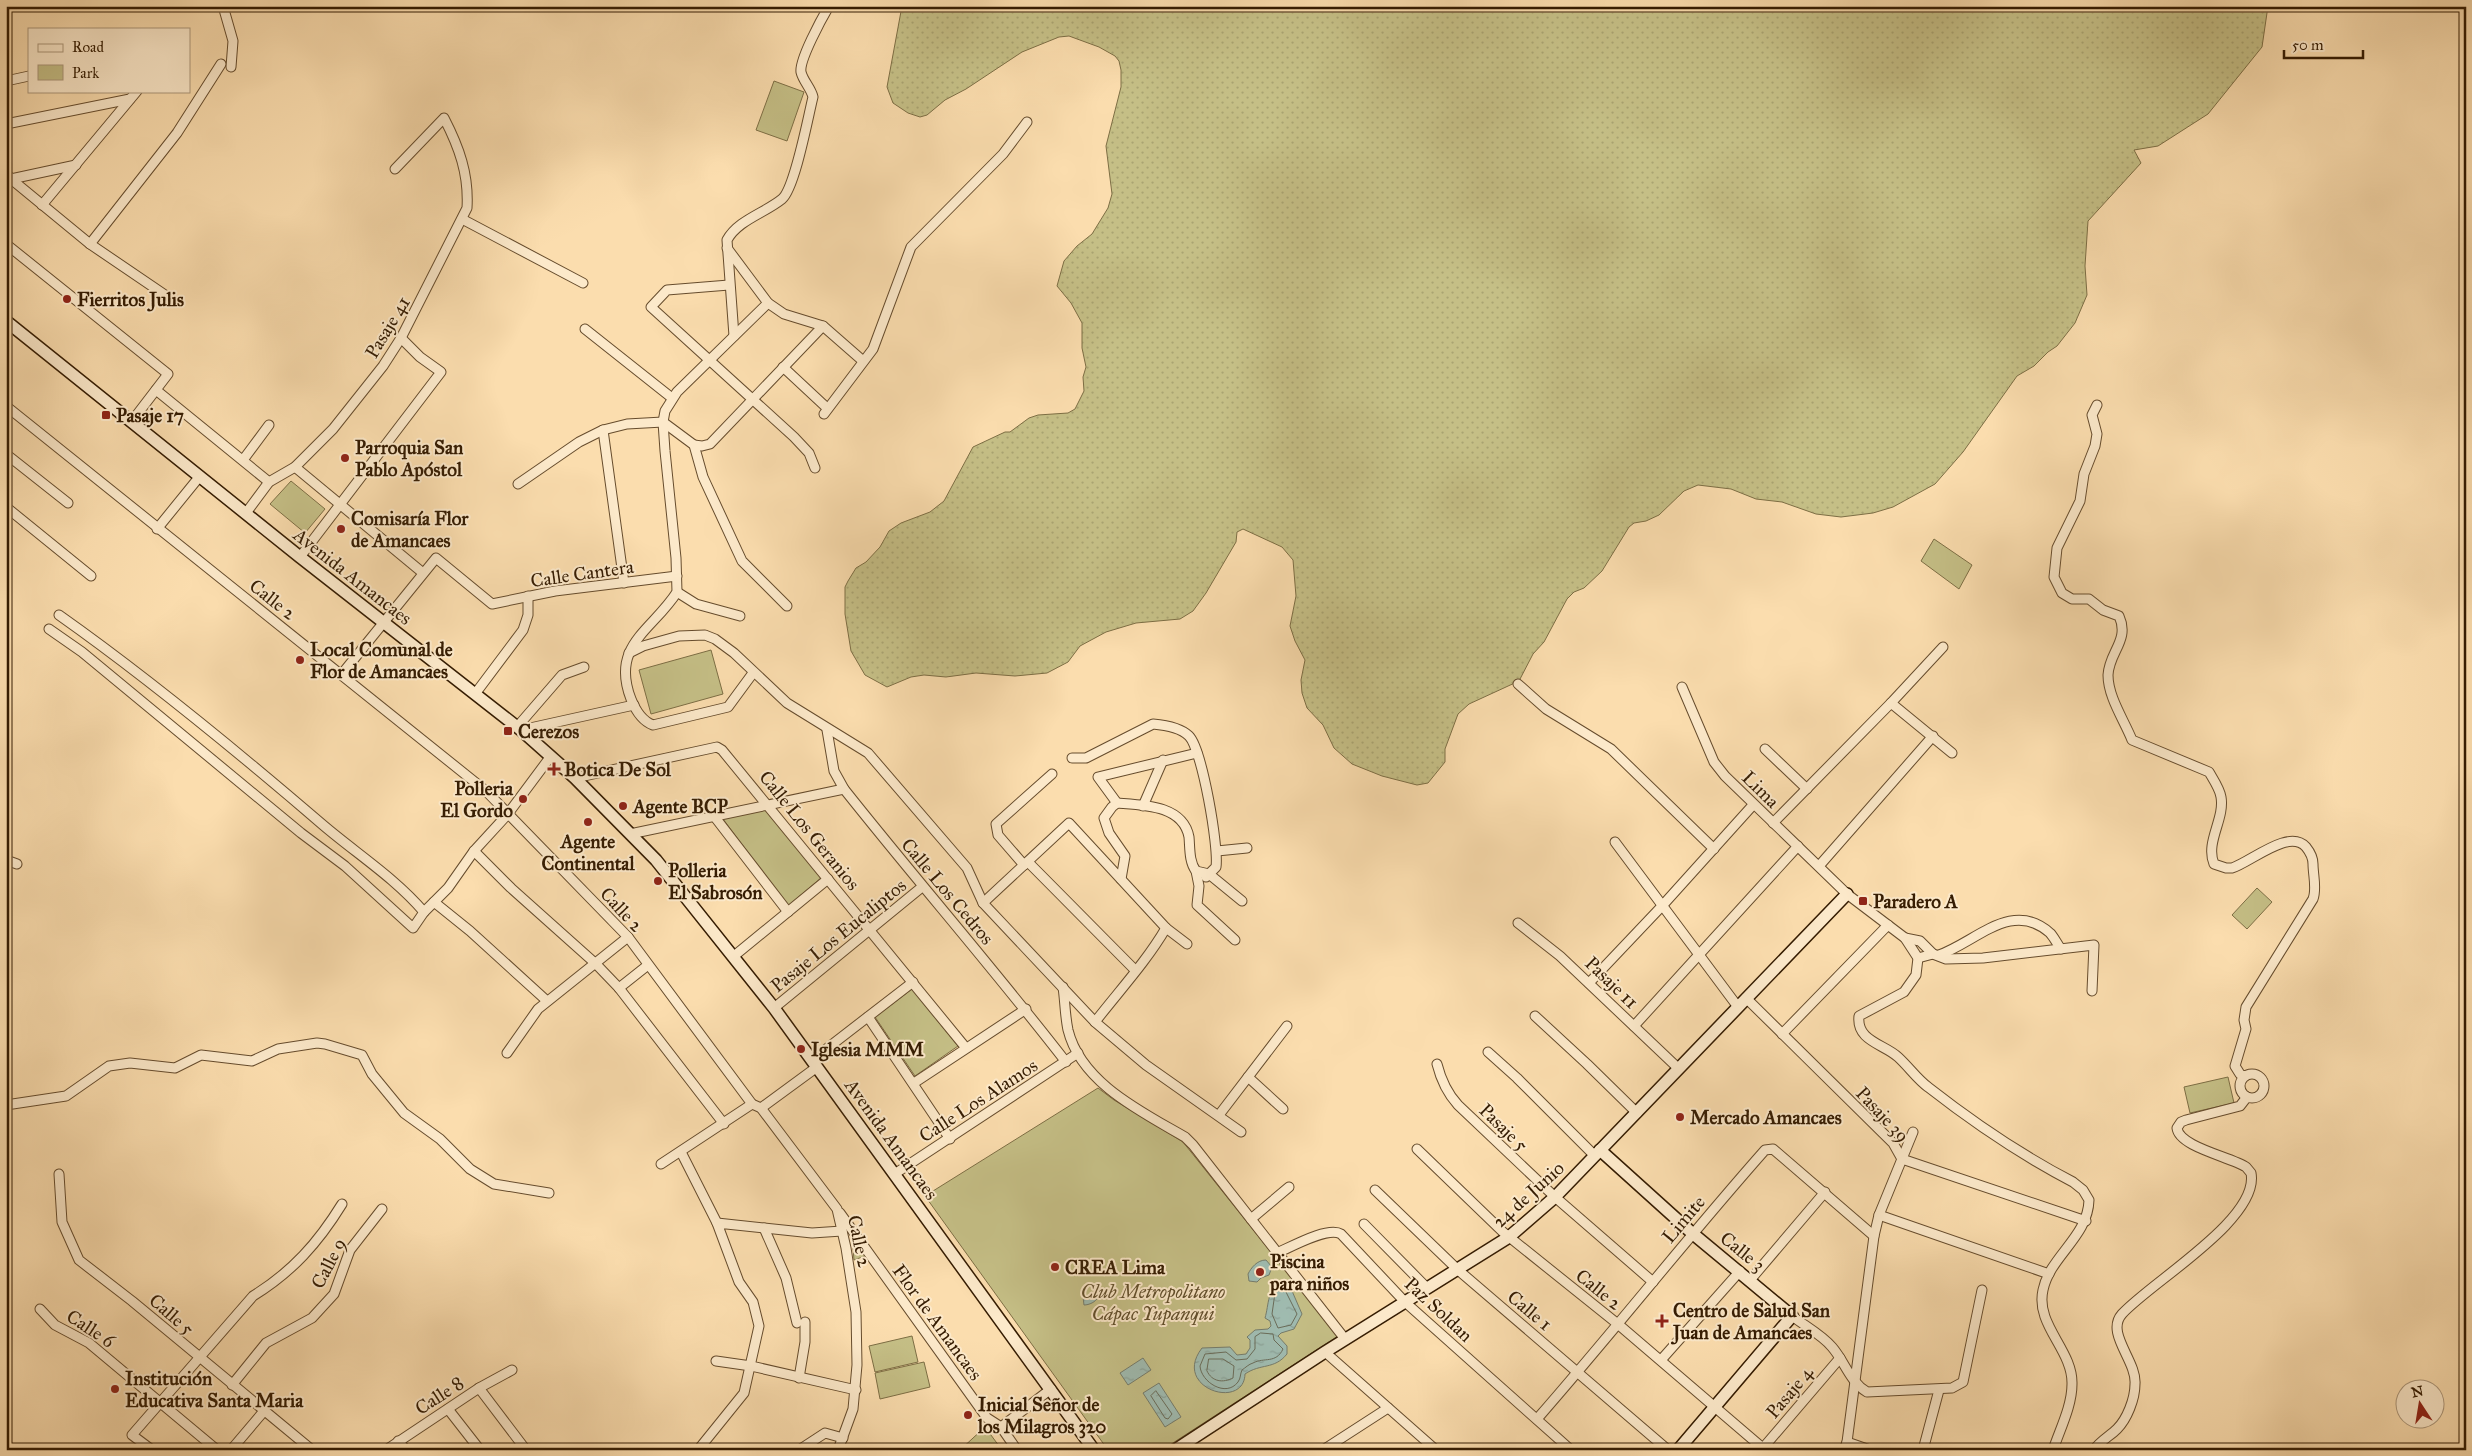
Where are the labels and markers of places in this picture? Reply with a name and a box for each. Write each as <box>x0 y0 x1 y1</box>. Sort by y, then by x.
place label: Fierritos Julis <box>77 288 184 312</box>
marker: Fierritos Julis <box>61 293 73 305</box>
place label: Pasaje 17 <box>116 404 184 428</box>
marker: Pasaje 17 <box>100 409 112 421</box>
place label: Parroquia San Pablo Apóstol <box>355 436 464 482</box>
marker: Parroquia San Pablo Apóstol <box>339 452 351 464</box>
place label: Comisaría Flor de Amancaes <box>351 507 469 552</box>
marker: Comisaría Flor de Amancaes <box>335 523 347 535</box>
place label: Local Comunal de Flor de Amancaes <box>310 638 453 683</box>
marker: Local Comunal de Flor de Amancaes <box>294 654 306 666</box>
place label: Cerezos <box>518 720 579 743</box>
marker: Cerezos <box>502 725 514 737</box>
place label: Botica De Sol <box>564 758 672 781</box>
marker: Botica De Sol <box>548 763 560 775</box>
place label: Polleria El Gordo <box>440 777 514 822</box>
marker: Polleria El Gordo <box>517 793 529 805</box>
place label: Agente BCP <box>631 795 728 819</box>
marker: Agente BCP <box>617 800 629 812</box>
marker: Agente Continental <box>582 816 594 828</box>
place label: Agente Continental <box>541 830 635 875</box>
place label: Polleria El Sabrosón <box>668 859 763 904</box>
marker: Polleria El Sabrosón <box>652 875 664 887</box>
place label: Paradero A <box>1873 890 1958 913</box>
marker: Paradero A <box>1857 895 1869 907</box>
place label: Iglesia MMM <box>811 1038 924 1062</box>
marker: Iglesia MMM <box>795 1043 807 1055</box>
place label: Mercado Amancaes <box>1690 1106 1842 1129</box>
marker: Mercado Amancaes <box>1674 1111 1686 1123</box>
place label: Piscina para niños <box>1269 1250 1349 1296</box>
place label: CREA Lima <box>1065 1256 1166 1279</box>
marker: CREA Lima <box>1049 1261 1061 1273</box>
marker: Piscina para niños <box>1254 1266 1266 1278</box>
place label: Centro de Salud San Juan de Amancaes <box>1670 1299 1831 1345</box>
marker: Centro de Salud San Juan de Amancaes <box>1655 1314 1669 1328</box>
place label: Institución Educativa Santa Maria <box>125 1367 304 1412</box>
marker: Institución Educativa Santa Maria <box>109 1383 121 1395</box>
place label: Inicial Señor de los Milagros 320 <box>977 1393 1106 1439</box>
marker: Inicial Señor de los Milagros 320 <box>962 1409 974 1421</box>

